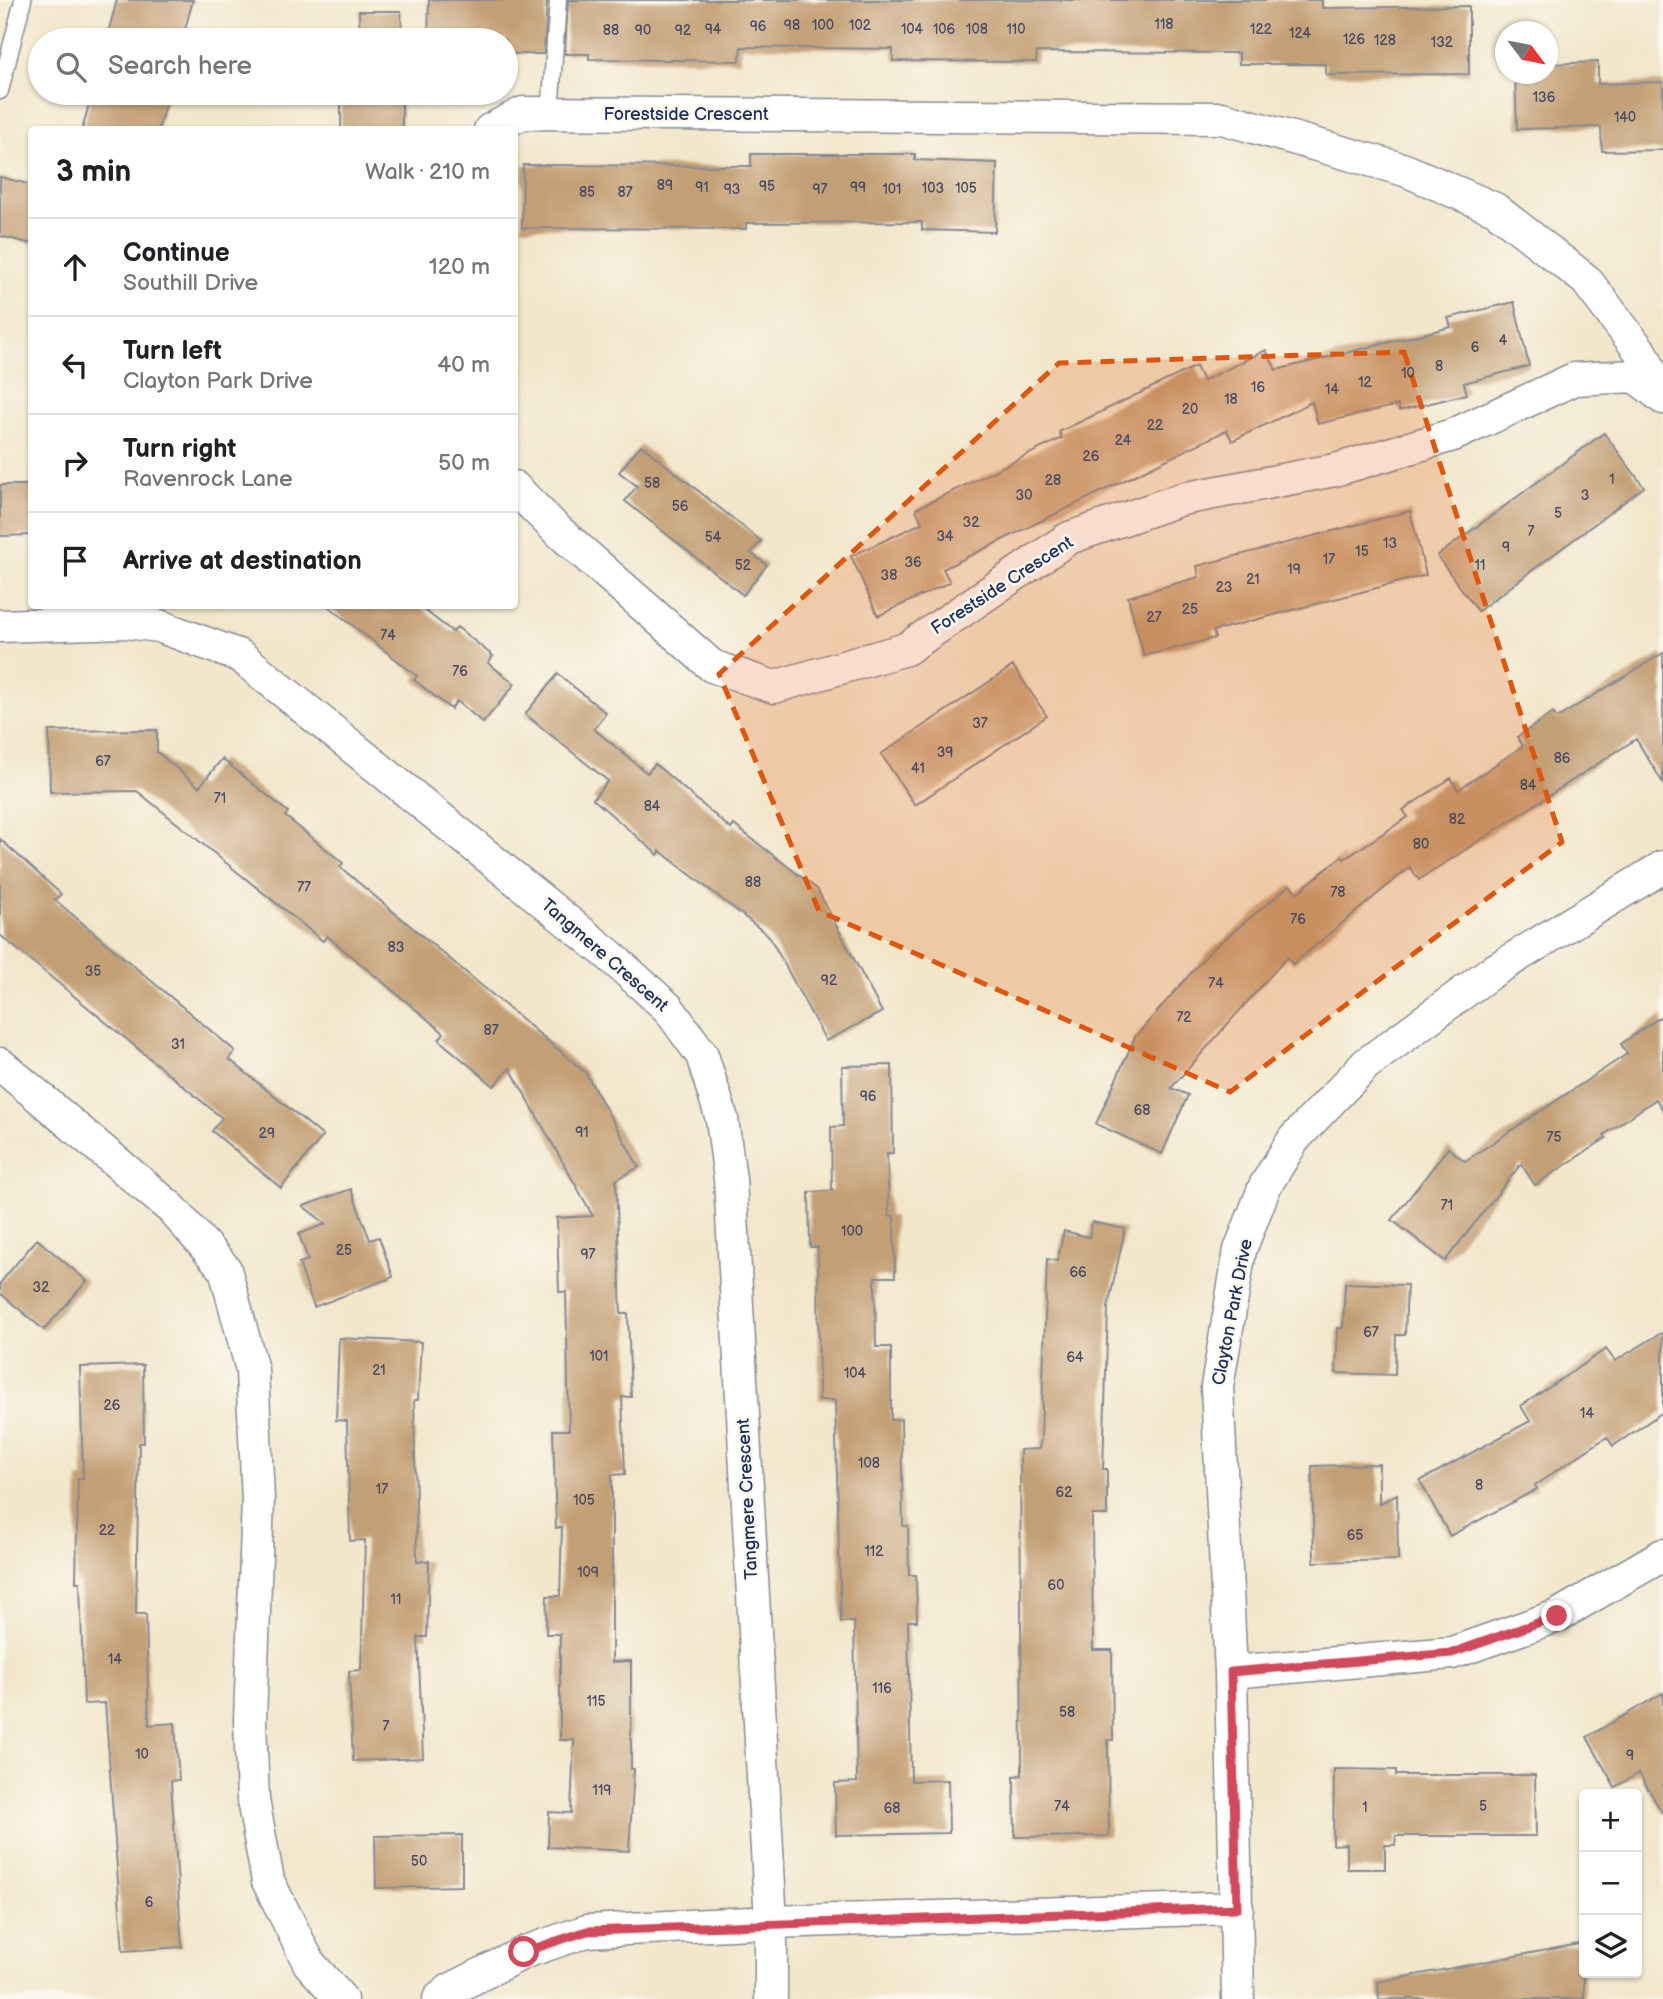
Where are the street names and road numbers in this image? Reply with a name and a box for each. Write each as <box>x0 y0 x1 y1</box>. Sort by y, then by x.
street label: Forestside Crescent <box>604 104 769 125</box>
street label: Forestside Crescent <box>927 531 1078 639</box>
street label: Tangmere Crescent <box>537 895 673 1017</box>
street label: Clayton Park Drive <box>1208 1237 1257 1387</box>
street label: Tangmere Crescent <box>733 1417 762 1580</box>

